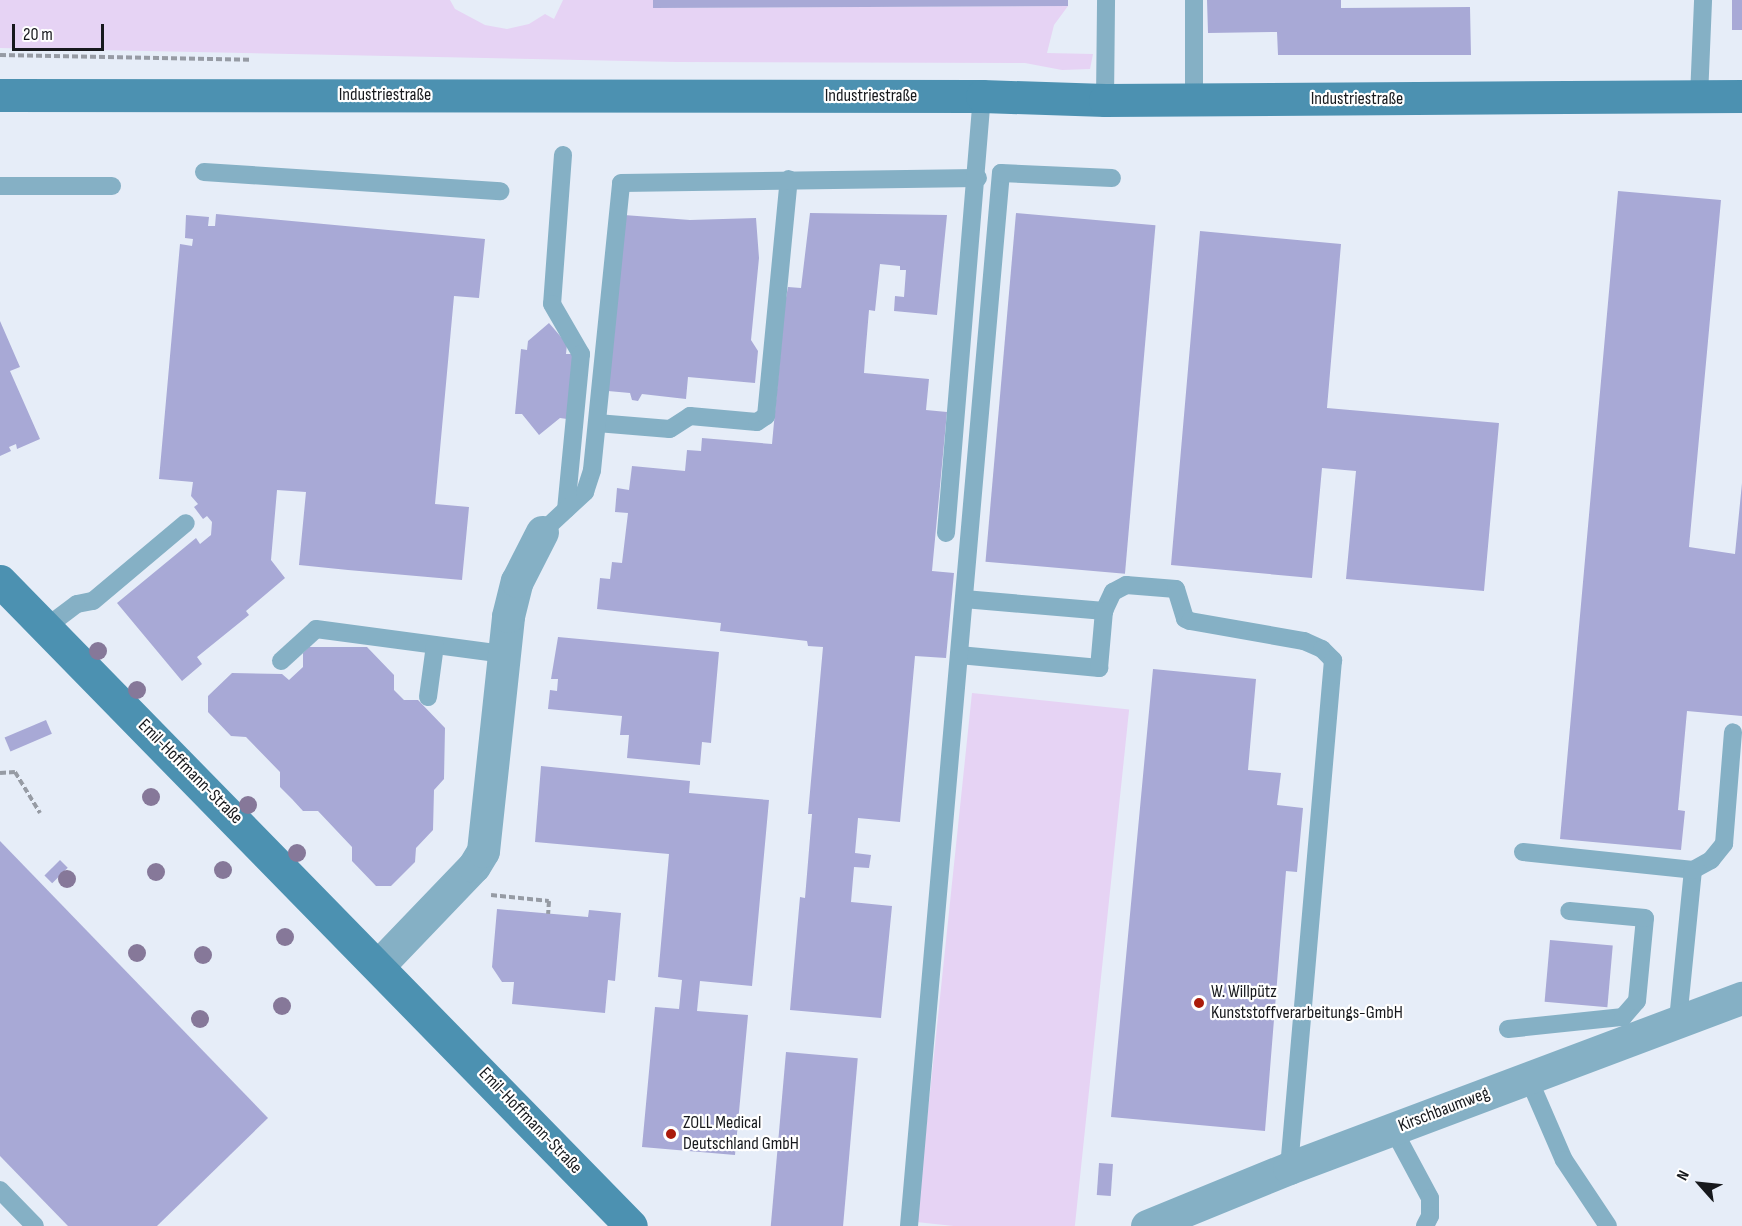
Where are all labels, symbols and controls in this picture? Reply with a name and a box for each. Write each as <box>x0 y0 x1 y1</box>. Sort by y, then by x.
scale bar <box>15 12 106 50</box>
text: 20 m <box>23 24 53 45</box>
street label: Industriestraße <box>339 84 431 106</box>
street label: Industriestraße <box>825 85 917 107</box>
street label: Industriestraße <box>1311 88 1403 110</box>
street label: Emil-Hoffmann-Straße <box>133 715 247 829</box>
place label: W. Willpütz Kunststoffverarbeitungs-GmbH <box>1211 982 1403 1024</box>
marker: W. Willpütz Kunststoffverarbeitungs-GmbH <box>1192 996 1206 1010</box>
street label: Emil-Hoffmann-Straße <box>474 1063 586 1179</box>
street label: Kirschbaumweg <box>1395 1083 1493 1137</box>
place label: ZOLL Medical Deutschland GmbH <box>683 1113 799 1156</box>
marker: ZOLL Medical Deutschland GmbH <box>664 1127 678 1141</box>
north arrow <box>1670 1154 1730 1214</box>
text: N <box>1673 1167 1694 1184</box>

